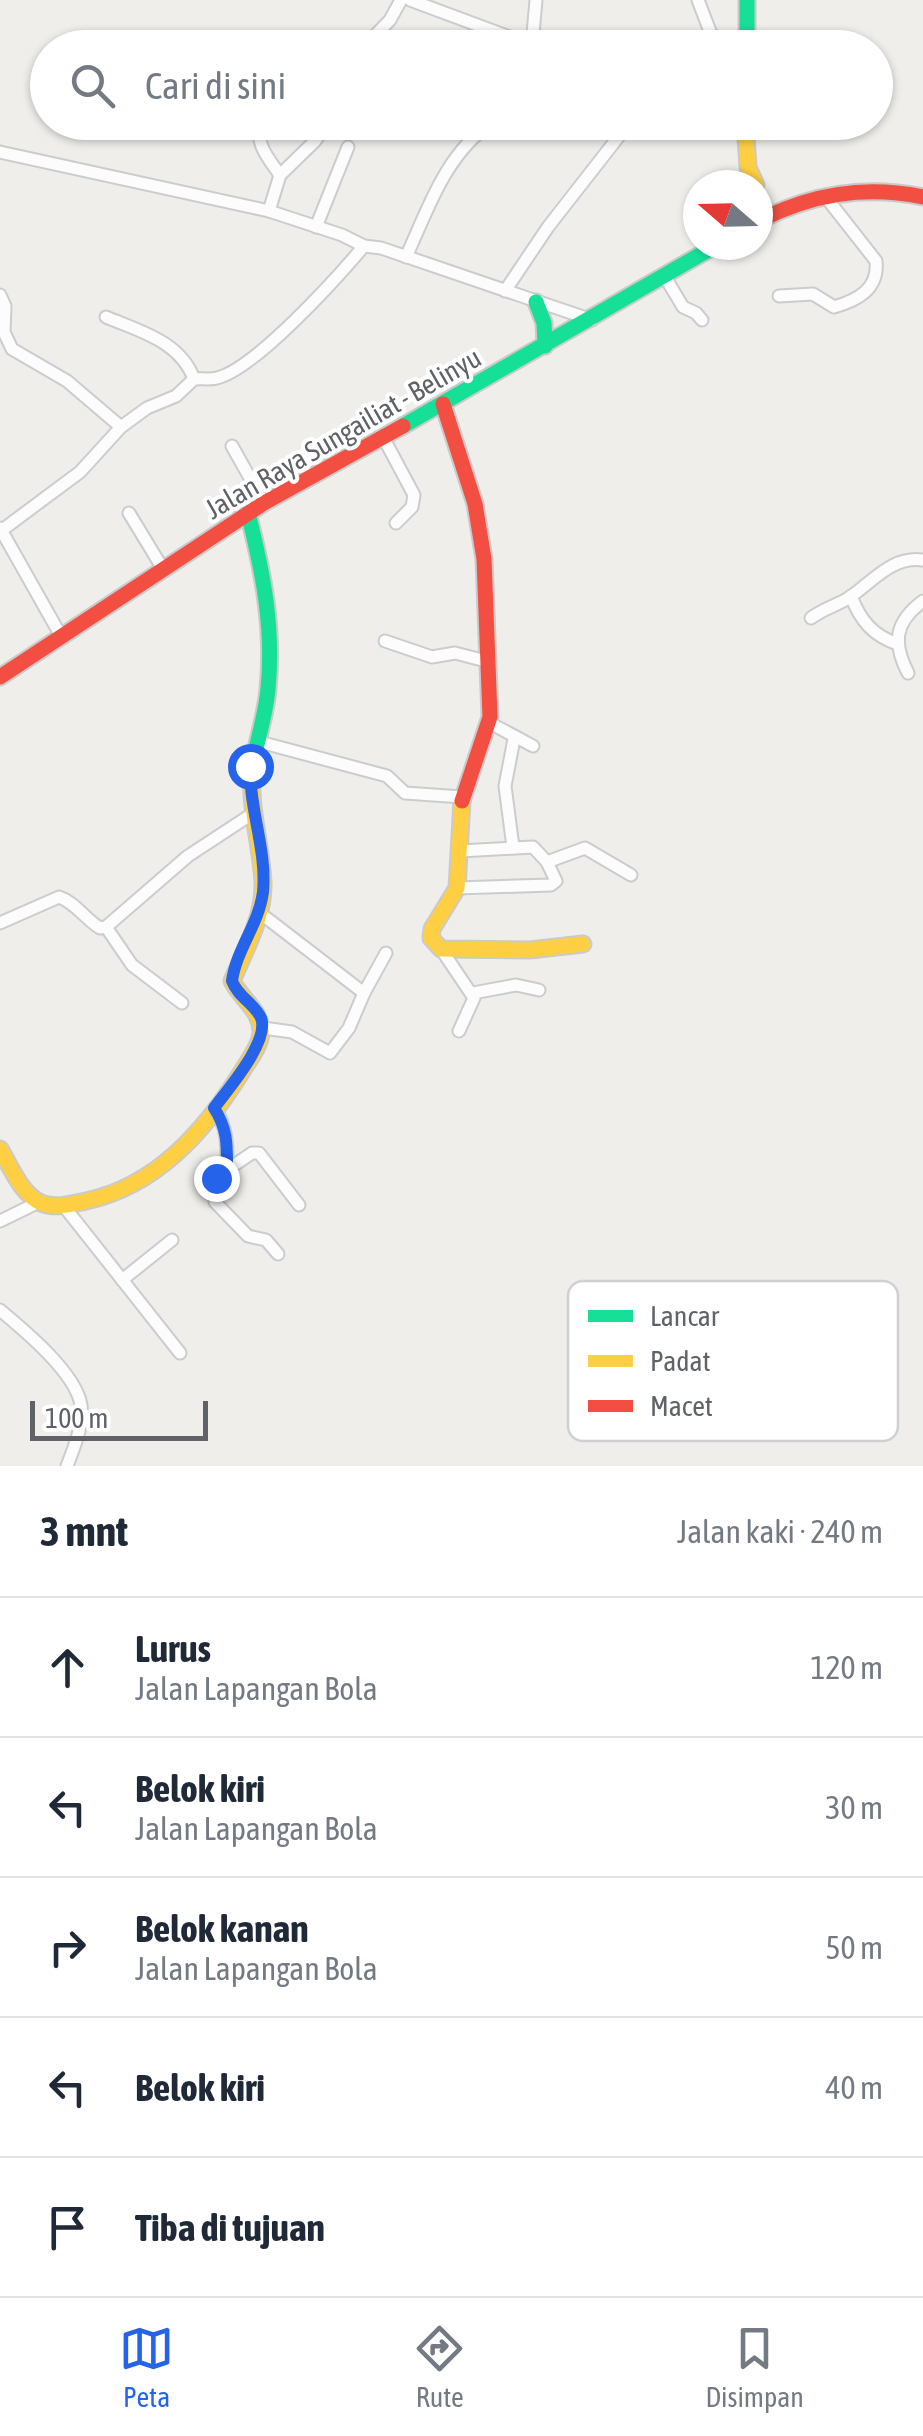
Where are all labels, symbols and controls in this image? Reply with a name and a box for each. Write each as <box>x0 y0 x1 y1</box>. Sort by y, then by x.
search box <box>30 30 893 140</box>
icon: search <box>65 58 120 113</box>
text: Cari di sini <box>145 64 286 107</box>
north arrow <box>683 170 773 260</box>
street label: Jalan Raya Sungailiat - Belinyu <box>200 341 486 525</box>
route start <box>228 744 274 790</box>
route end <box>194 1156 240 1202</box>
legend <box>568 1281 898 1441</box>
text: Lancar <box>650 1300 720 1332</box>
text: Padat <box>650 1345 711 1377</box>
text: Macet <box>650 1390 713 1422</box>
scale bar <box>30 1396 208 1440</box>
text: 100 m <box>45 1402 108 1434</box>
text: 3 mnt <box>40 1507 128 1555</box>
text: Jalan kaki · 240 m <box>677 1513 883 1550</box>
text: Lurus <box>135 1627 211 1670</box>
icon: ahead <box>40 1640 95 1695</box>
text: 120 m <box>810 1649 883 1686</box>
text: Jalan Lapangan Bola <box>135 1670 378 1707</box>
text: Belok kiri <box>135 1767 265 1810</box>
icon: left <box>40 1780 95 1835</box>
text: 30 m <box>825 1789 883 1826</box>
text: Jalan Lapangan Bola <box>135 1810 378 1847</box>
text: Belok kanan <box>135 1907 309 1950</box>
icon: right <box>40 1920 95 1975</box>
text: 50 m <box>825 1929 883 1966</box>
text: Jalan Lapangan Bola <box>135 1950 378 1987</box>
icon: left <box>40 2060 95 2115</box>
text: Belok kiri <box>135 2066 265 2109</box>
text: 40 m <box>825 2069 883 2106</box>
icon: arrive <box>40 2200 95 2255</box>
text: Tiba di tujuan <box>135 2206 325 2249</box>
tab: Peta <box>119 2321 174 2413</box>
tab: Rute <box>412 2321 467 2413</box>
tab: Disimpan <box>705 2321 804 2413</box>

